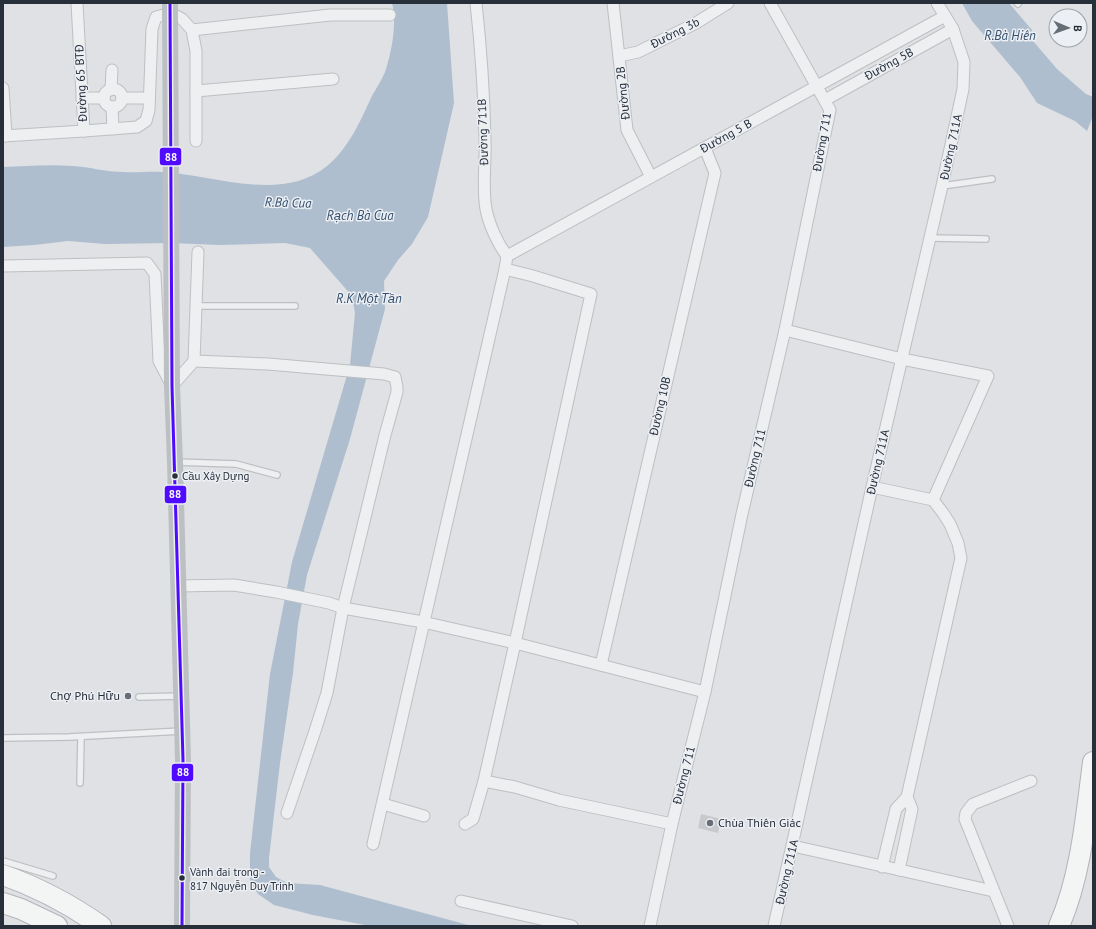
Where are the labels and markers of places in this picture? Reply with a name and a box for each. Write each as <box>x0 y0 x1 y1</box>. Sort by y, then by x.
place label: Cầu Xây Dựng <box>182 469 249 483</box>
marker: Cầu Xây Dựng <box>170 471 180 481</box>
place label: Chợ Phú Hữu <box>50 688 120 703</box>
marker: Chợ Phú Hữu <box>123 691 133 701</box>
place label: Chùa Thiên Giác <box>718 815 801 830</box>
marker: Chùa Thiên Giác <box>705 818 715 828</box>
place label: Vành đai trong - 817 Nguyễn Duy Trinh <box>189 865 294 893</box>
marker: Vành đai trong - 817 Nguyễn Duy Trinh <box>177 873 187 883</box>

